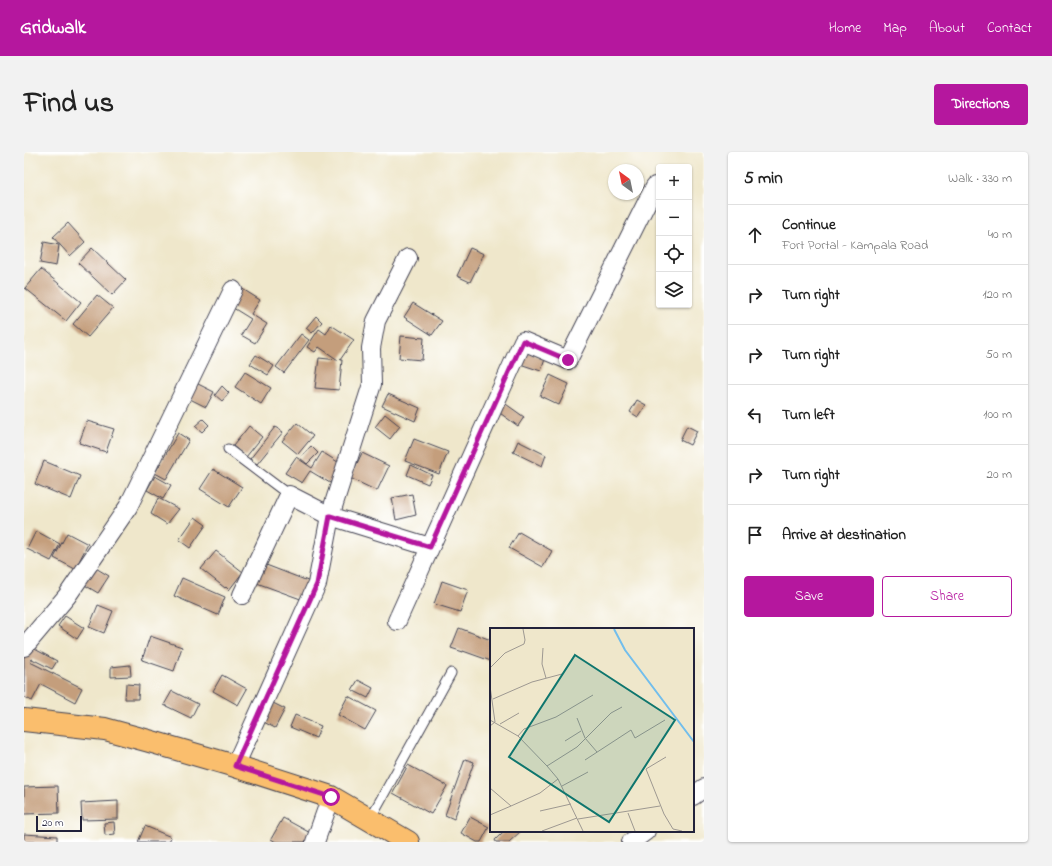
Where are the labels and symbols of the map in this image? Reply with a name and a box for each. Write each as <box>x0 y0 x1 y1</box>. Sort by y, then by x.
north arrow <box>608 164 644 200</box>
route end <box>559 351 577 369</box>
inset map <box>490 628 694 832</box>
route start <box>322 788 340 806</box>
scale bar <box>36 814 82 833</box>

